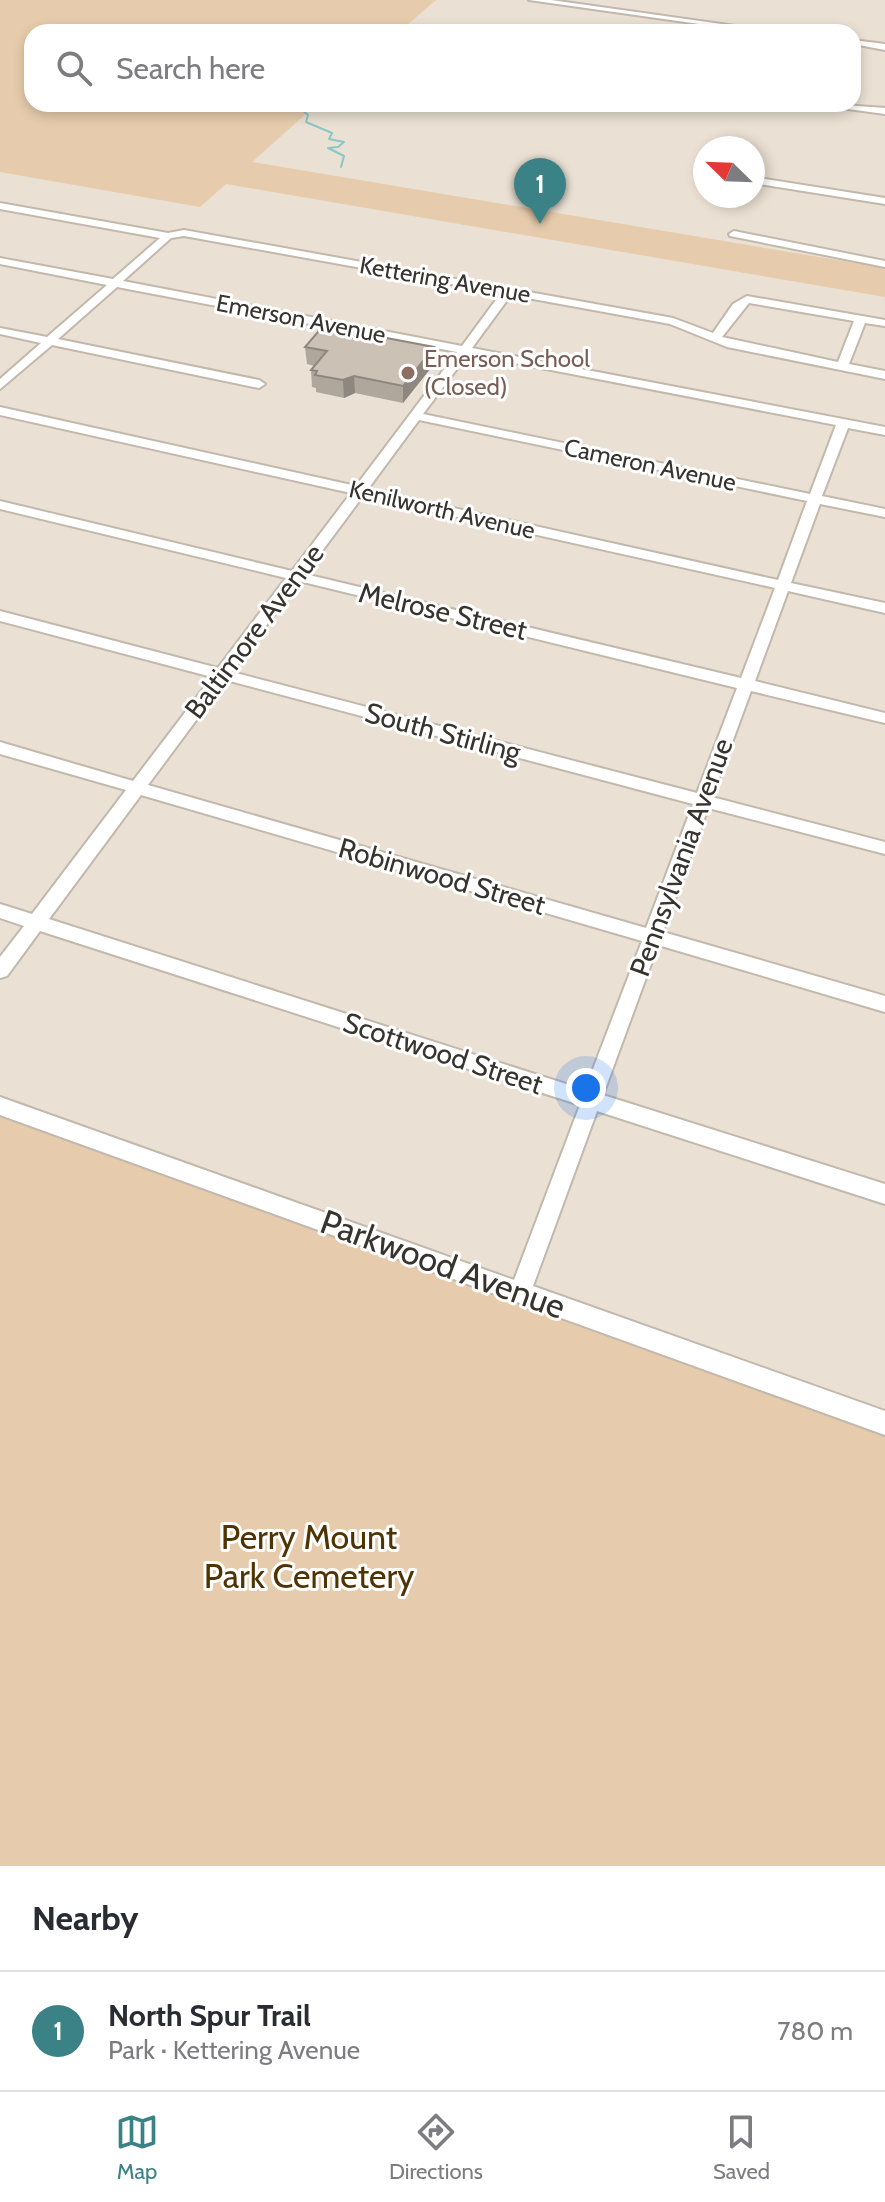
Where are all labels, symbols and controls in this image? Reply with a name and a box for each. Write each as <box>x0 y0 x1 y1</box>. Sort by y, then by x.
search box <box>24 24 861 112</box>
icon: search <box>52 46 96 90</box>
text: Search here <box>116 50 265 87</box>
north arrow <box>693 136 765 208</box>
pin: 1 <box>514 158 566 224</box>
street label: Kettering Avenue <box>357 250 533 309</box>
street label: Emerson Avenue <box>214 288 388 349</box>
place label: Emerson School (Closed) <box>424 344 590 401</box>
marker: Emerson School (Closed) <box>399 364 417 382</box>
street label: Cameron Avenue <box>561 432 739 497</box>
street label: Kenilworth Avenue <box>346 474 538 545</box>
street label: Baltimore Avenue <box>177 537 331 725</box>
street label: Melrose Street <box>356 575 530 647</box>
street label: South Stirling <box>361 695 526 769</box>
street label: Pennsylvania Avenue <box>622 733 740 981</box>
street label: Robinwood Street <box>335 830 549 922</box>
street label: Scottwood Street <box>339 1005 547 1101</box>
your location <box>566 1068 606 1108</box>
street label: Parkwood Avenue <box>315 1200 571 1328</box>
park label: Perry Mount Park Cemetery <box>204 1516 414 1597</box>
text: Nearby <box>32 1897 139 1939</box>
text: North Spur Trail <box>108 1997 311 2034</box>
text: 1 <box>53 2015 63 2047</box>
text: 780 m <box>777 2015 853 2047</box>
text: Park · Kettering Avenue <box>108 2034 360 2066</box>
tab: Map <box>115 2110 159 2185</box>
tab: Directions <box>389 2110 483 2185</box>
tab: Saved <box>713 2110 770 2185</box>

